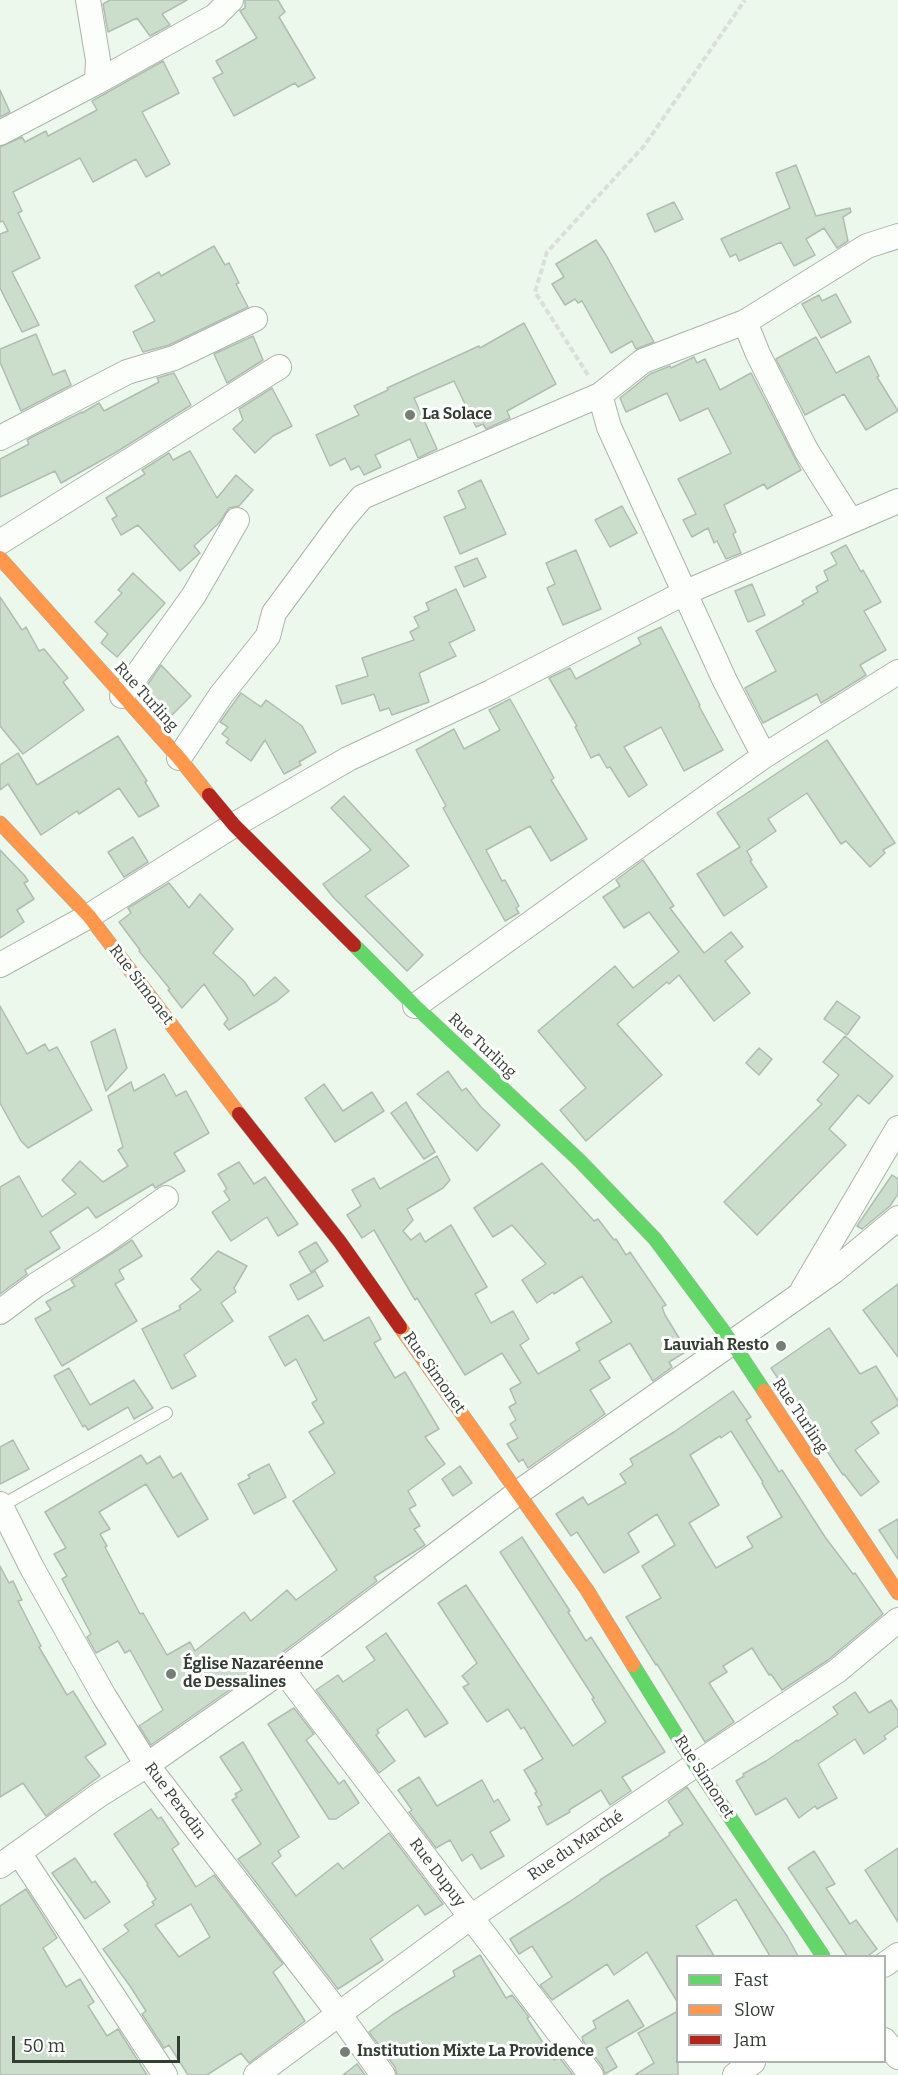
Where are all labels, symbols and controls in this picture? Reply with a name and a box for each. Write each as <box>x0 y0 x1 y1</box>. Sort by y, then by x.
place label: La Solace <box>422 405 492 425</box>
marker: La Solace <box>403 408 417 422</box>
street label: Rue Turling <box>110 659 182 735</box>
street label: Rue Simonet <box>105 941 177 1029</box>
street label: Rue Turling <box>444 1010 520 1082</box>
street label: Rue Simonet <box>399 1329 469 1417</box>
place label: Lauviah Resto <box>663 1336 769 1356</box>
marker: Lauviah Resto <box>774 1339 788 1353</box>
street label: Rue Turling <box>768 1375 832 1457</box>
place label: Église Nazaréenne de Dessalines <box>183 1655 324 1693</box>
marker: Église Nazaréenne de Dessalines <box>164 1667 178 1681</box>
street label: Rue Simonet <box>670 1732 738 1822</box>
street label: Rue Perodin <box>140 1759 210 1843</box>
street label: Rue du Marché <box>525 1807 627 1885</box>
street label: Rue Dupuy <box>405 1835 469 1911</box>
legend <box>676 1955 886 2063</box>
text: Fast <box>734 1969 769 1991</box>
text: Slow <box>734 1999 774 2021</box>
scale bar <box>15 2024 183 2062</box>
text: Jam <box>734 2029 767 2051</box>
text: 50 m <box>23 2035 65 2057</box>
place label: Institution Mixte La Providence <box>357 2042 594 2062</box>
marker: Institution Mixte La Providence <box>338 2045 352 2059</box>

